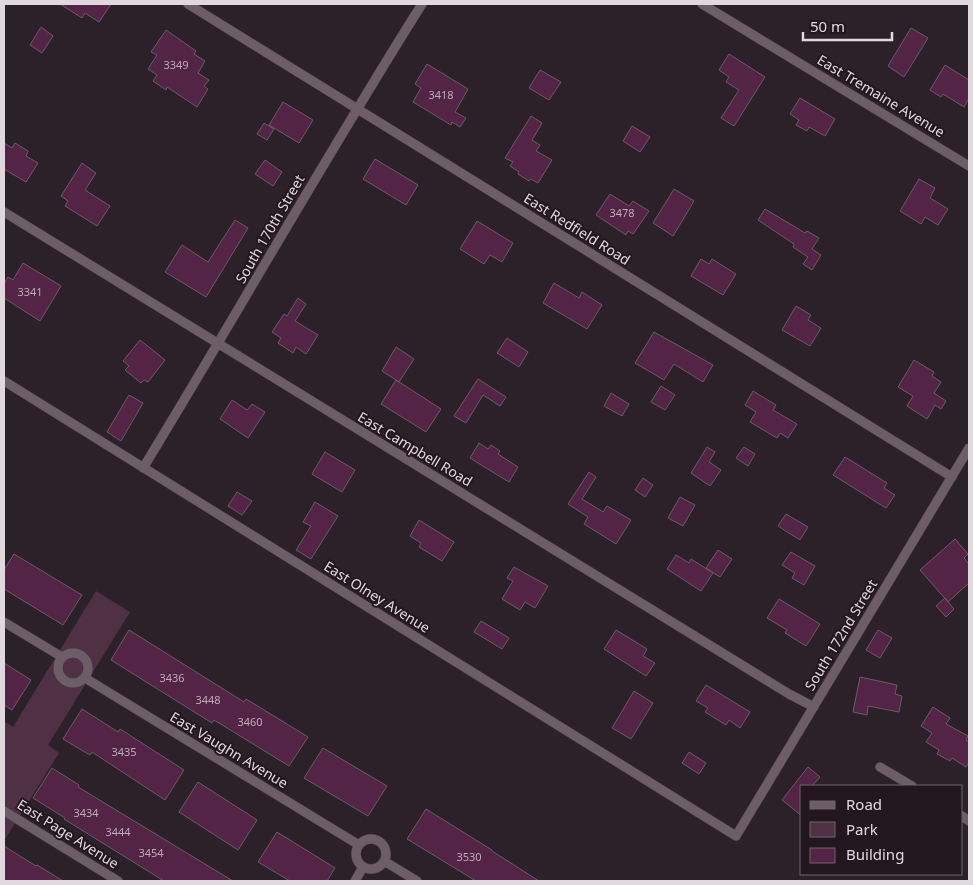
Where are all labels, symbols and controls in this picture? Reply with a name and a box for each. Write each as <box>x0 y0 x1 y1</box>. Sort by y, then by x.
scale bar <box>803 10 892 42</box>
text: 50 m <box>810 16 845 36</box>
street label: East Tremaine Avenue <box>814 50 949 141</box>
house number: 3349 <box>163 57 189 72</box>
house number: 3418 <box>428 87 454 102</box>
street label: South 170th Street <box>231 171 308 287</box>
street label: East Redfield Road <box>520 188 634 269</box>
house number: 3478 <box>609 205 635 220</box>
house number: 3341 <box>17 284 43 299</box>
street label: East Campbell Road <box>354 407 476 490</box>
street label: East Olney Avenue <box>321 556 434 637</box>
street label: South 172nd Street <box>800 576 881 694</box>
house number: 3436 <box>159 670 185 685</box>
house number: 3448 <box>195 692 221 707</box>
street label: East Vaughn Avenue <box>167 707 292 792</box>
house number: 3460 <box>237 714 263 729</box>
house number: 3435 <box>111 744 137 759</box>
legend <box>800 785 963 875</box>
text: Road <box>846 794 882 814</box>
street label: East Page Avenue <box>14 795 123 873</box>
house number: 3434 <box>73 805 99 820</box>
text: Park <box>846 819 878 839</box>
house number: 3444 <box>105 824 131 839</box>
text: Building <box>846 844 904 864</box>
house number: 3454 <box>138 845 164 860</box>
house number: 3530 <box>456 849 482 864</box>

